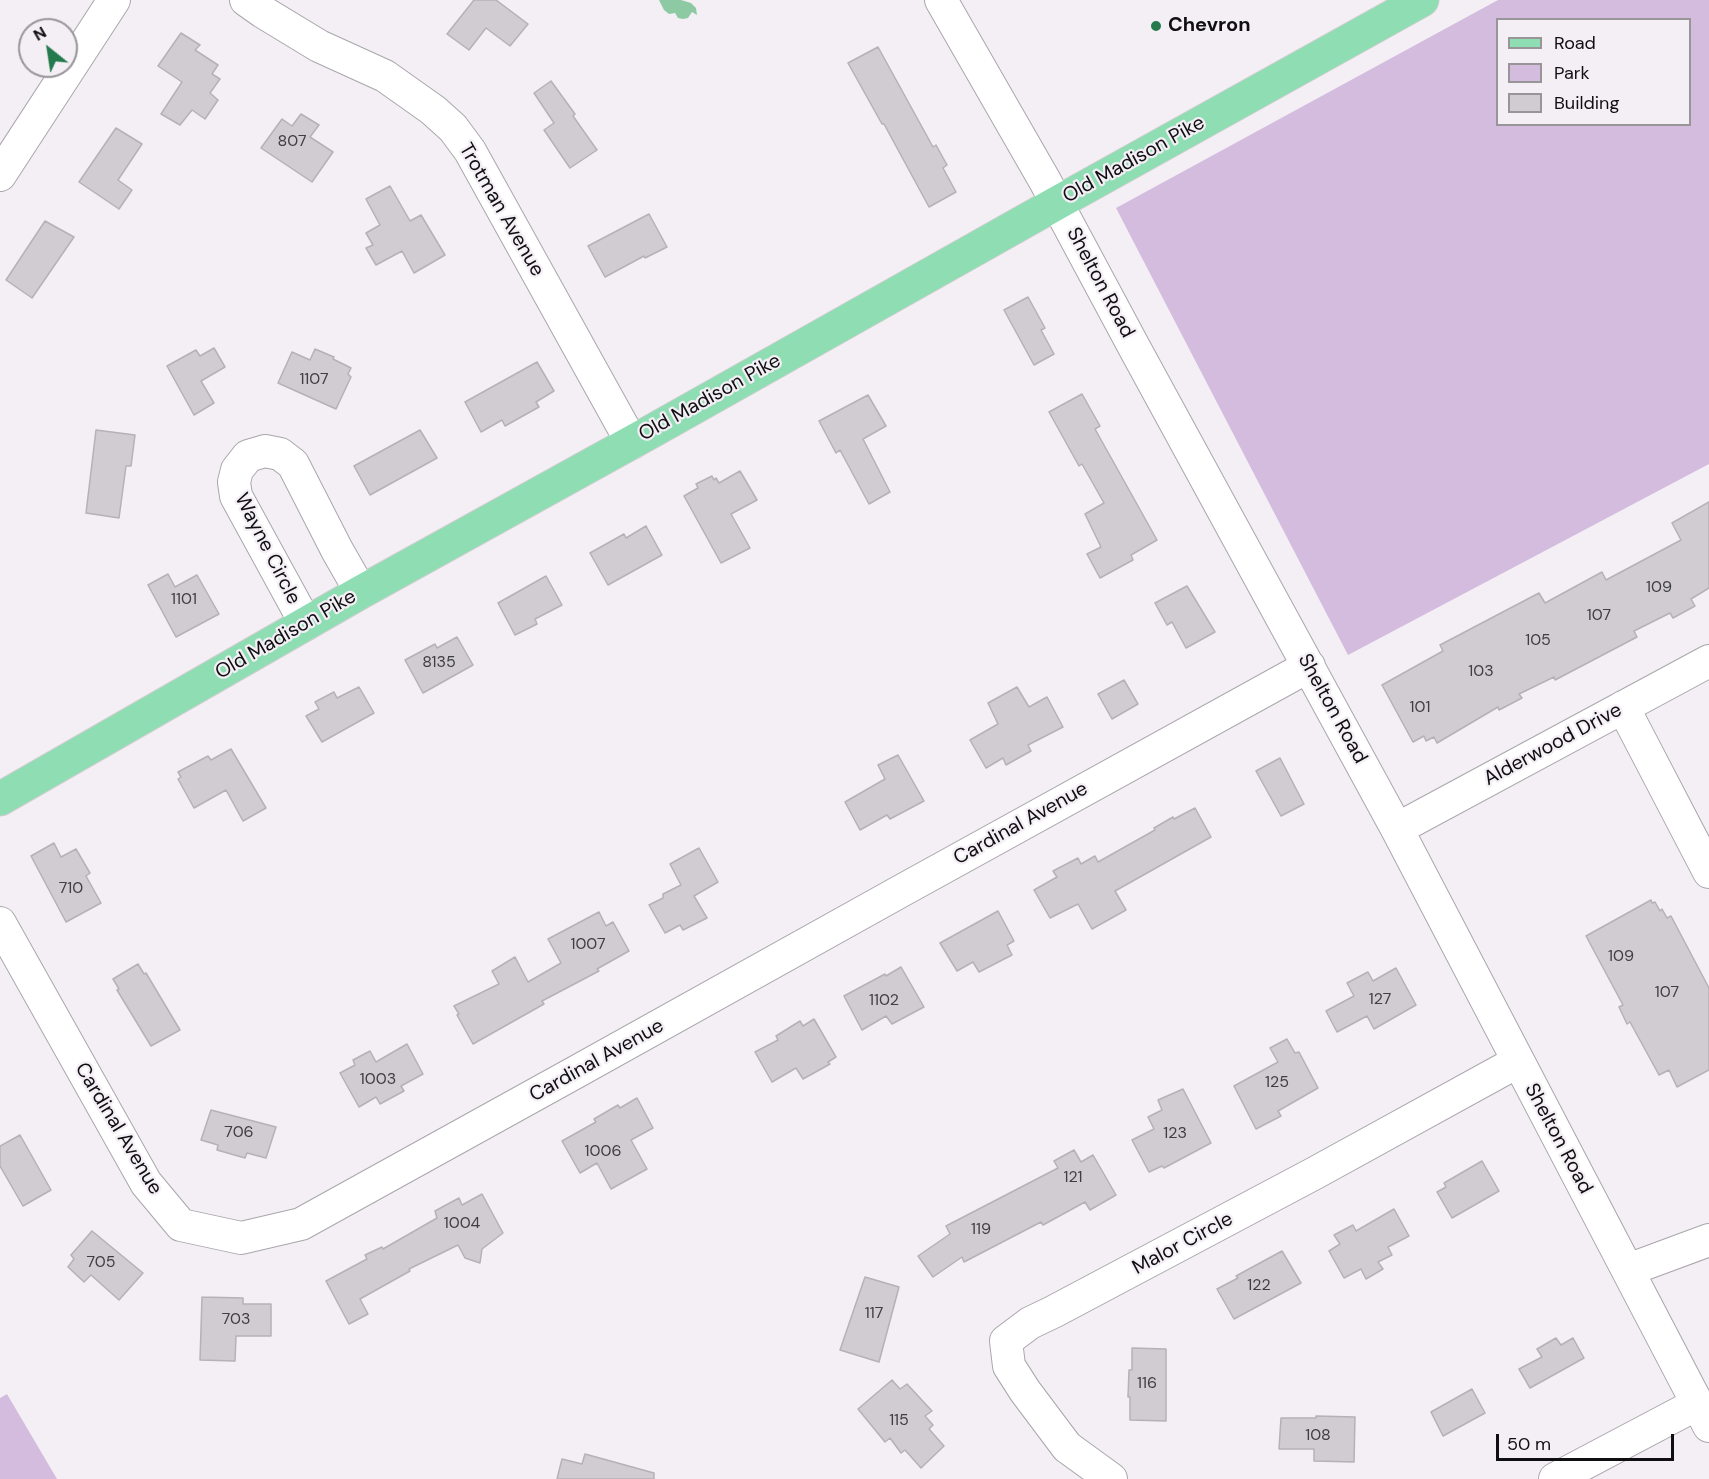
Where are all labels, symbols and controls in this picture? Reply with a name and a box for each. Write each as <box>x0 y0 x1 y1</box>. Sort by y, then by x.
place label: Chevron <box>1168 14 1251 38</box>
north arrow <box>18 18 78 78</box>
legend <box>1496 18 1691 126</box>
marker: Chevron <box>1149 19 1163 33</box>
text: N <box>29 22 50 46</box>
text: Road <box>1554 31 1596 55</box>
text: Park <box>1554 61 1590 85</box>
text: Building <box>1554 91 1619 115</box>
street label: Old Madison Pike <box>1059 111 1209 209</box>
house number: 807 <box>278 132 306 152</box>
street label: Trotman Avenue <box>453 139 549 281</box>
street label: Shelton Road <box>1061 224 1139 342</box>
street label: Old Madison Pike <box>635 349 785 447</box>
house number: 1107 <box>299 370 329 390</box>
street label: Wayne Circle <box>229 489 305 609</box>
house number: 109 <box>1646 578 1672 598</box>
street label: Old Madison Pike <box>211 585 361 685</box>
house number: 1101 <box>171 590 197 610</box>
house number: 107 <box>1587 606 1611 626</box>
house number: 105 <box>1525 631 1551 651</box>
street label: Shelton Road <box>1292 650 1372 768</box>
house number: 8135 <box>422 653 456 673</box>
house number: 103 <box>1468 662 1494 682</box>
house number: 101 <box>1410 698 1430 718</box>
street label: Alderwood Drive <box>1480 699 1626 791</box>
street label: Cardinal Avenue <box>950 777 1092 871</box>
house number: 710 <box>59 879 83 899</box>
house number: 1007 <box>570 935 606 955</box>
house number: 109 <box>1608 947 1634 967</box>
house number: 107 <box>1655 983 1679 1003</box>
house number: 127 <box>1369 990 1391 1010</box>
house number: 1102 <box>869 991 899 1011</box>
street label: Cardinal Avenue <box>526 1014 668 1108</box>
street label: Cardinal Avenue <box>69 1059 167 1199</box>
house number: 1003 <box>360 1070 396 1090</box>
house number: 125 <box>1265 1073 1289 1093</box>
street label: Shelton Road <box>1519 1080 1597 1198</box>
house number: 706 <box>224 1123 254 1143</box>
house number: 123 <box>1163 1124 1187 1144</box>
house number: 1006 <box>585 1142 621 1162</box>
house number: 121 <box>1063 1168 1083 1188</box>
street label: Malor Circle <box>1129 1208 1237 1280</box>
house number: 1004 <box>444 1214 480 1234</box>
house number: 119 <box>971 1220 991 1240</box>
house number: 705 <box>86 1253 116 1273</box>
house number: 122 <box>1247 1276 1271 1296</box>
house number: 117 <box>865 1304 883 1324</box>
house number: 703 <box>222 1310 250 1330</box>
house number: 116 <box>1137 1374 1157 1394</box>
house number: 115 <box>889 1411 909 1431</box>
scale bar <box>1499 1422 1678 1460</box>
house number: 108 <box>1305 1426 1331 1446</box>
text: 50 m <box>1507 1432 1551 1456</box>

